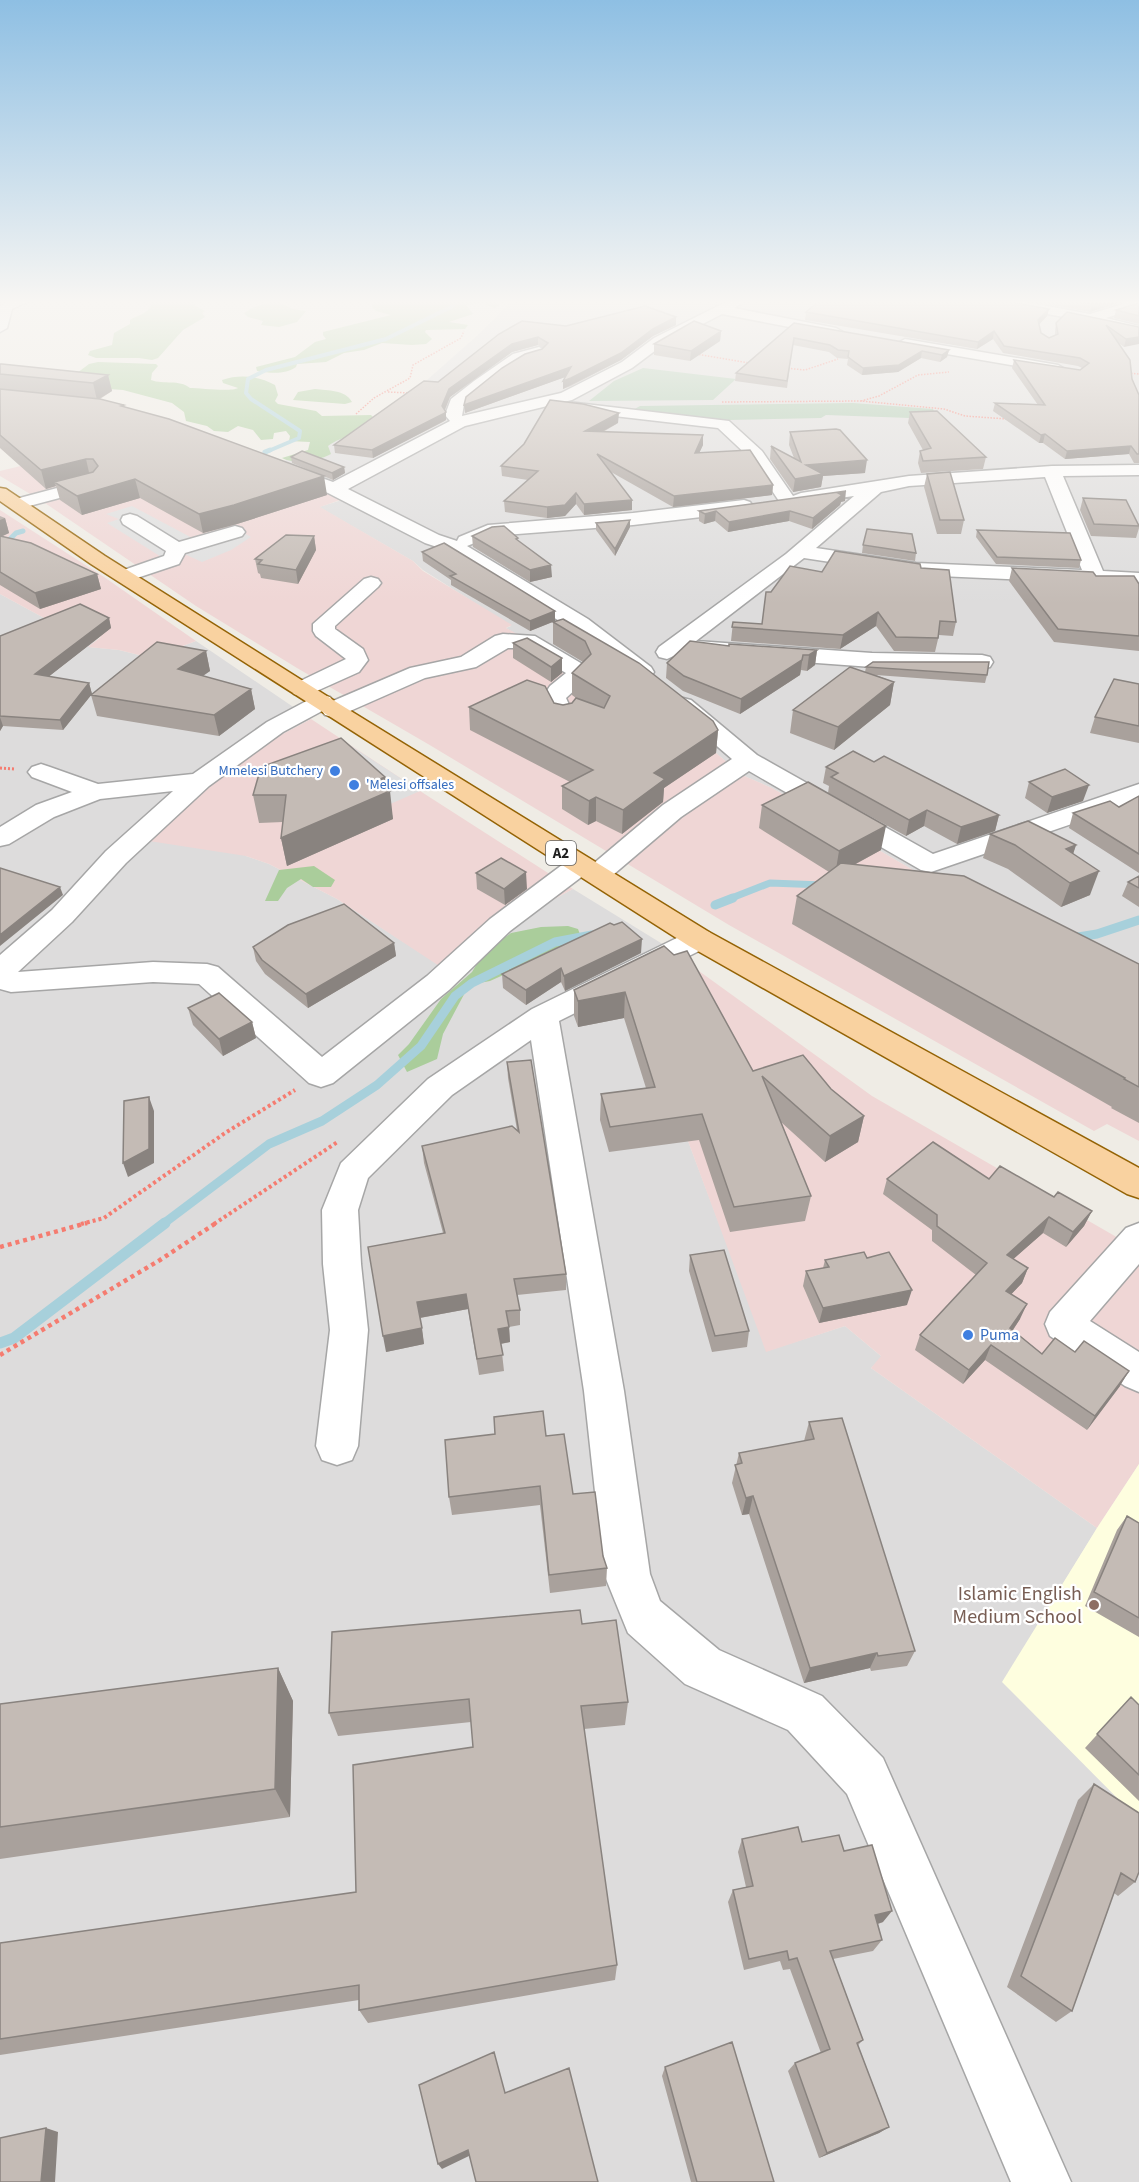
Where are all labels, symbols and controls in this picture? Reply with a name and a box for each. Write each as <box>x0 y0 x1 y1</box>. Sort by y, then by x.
place label: Mmelesi Butchery <box>219 761 323 781</box>
marker: Mmelesi Butchery <box>328 764 342 778</box>
place label: 'Melesi offsales <box>366 775 454 795</box>
marker: 'Melesi offsales <box>347 778 361 792</box>
road number: A2 <box>546 841 576 865</box>
place label: Puma <box>980 1324 1019 1346</box>
marker: Puma <box>961 1328 975 1342</box>
place label: Islamic English Medium School <box>953 1580 1082 1631</box>
marker: Islamic English Medium School <box>1087 1598 1101 1612</box>

